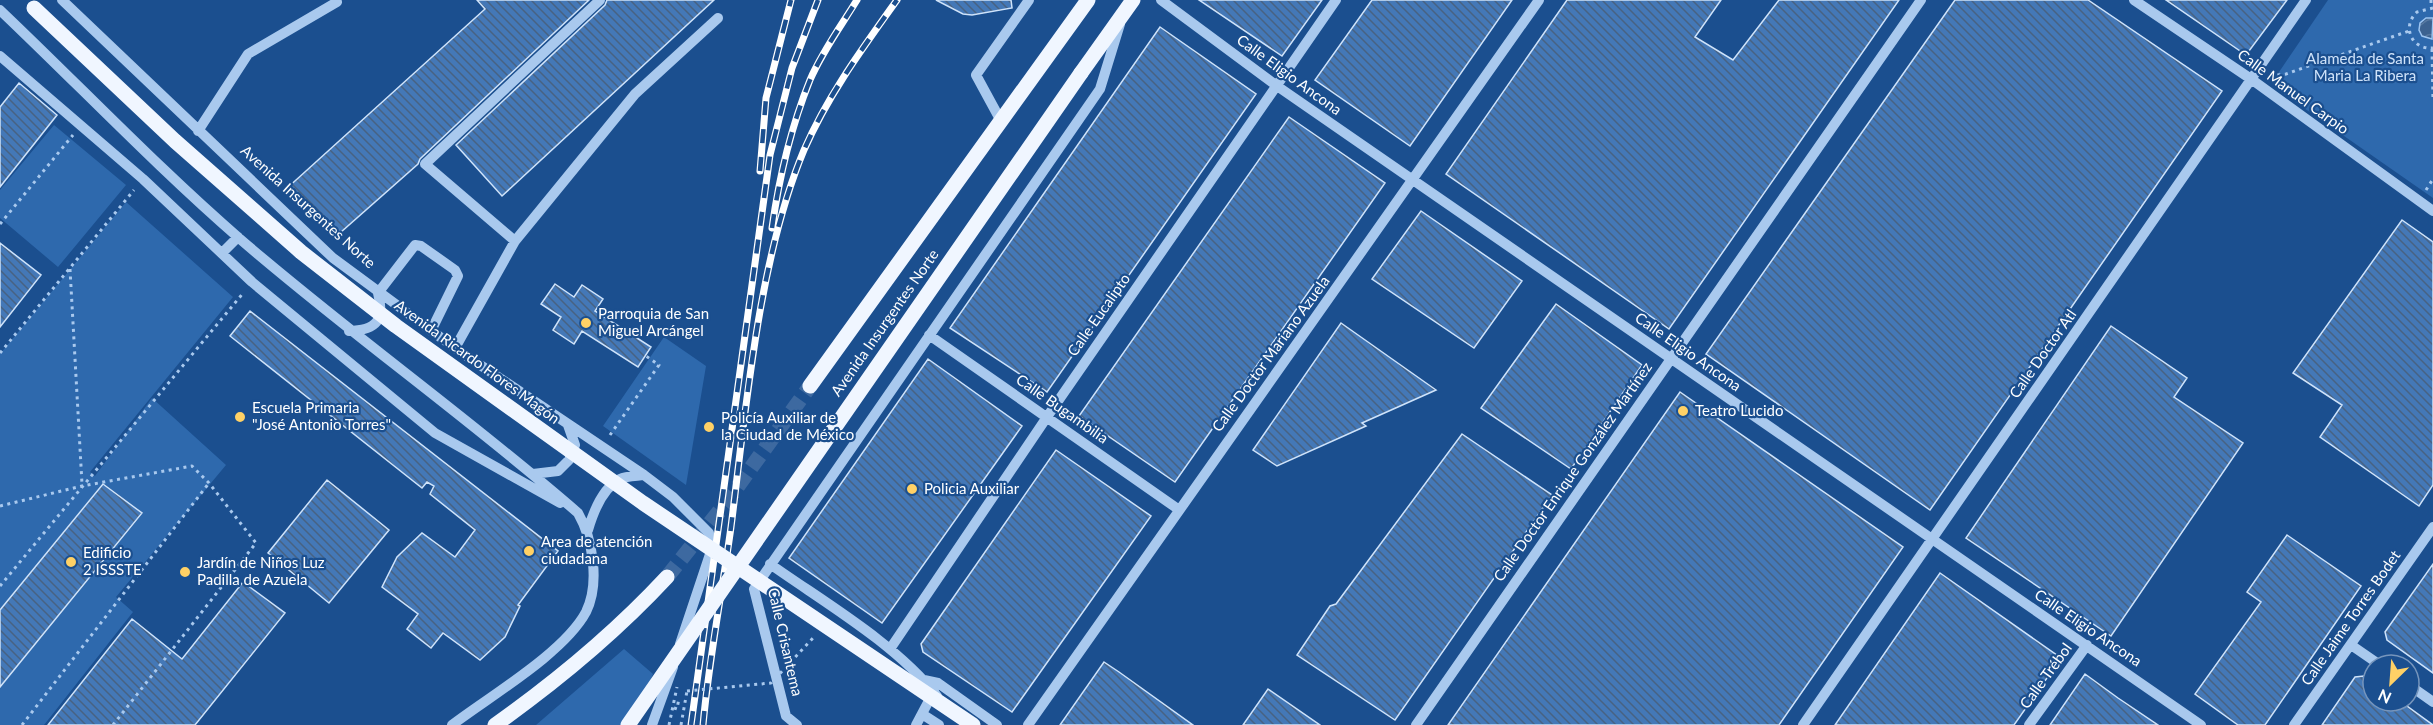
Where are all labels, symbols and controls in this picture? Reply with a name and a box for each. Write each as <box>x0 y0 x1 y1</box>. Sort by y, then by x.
street label: Calle Eligio Ancona <box>1234 30 1346 118</box>
street label: Calle Manuel Carpio <box>2235 45 2353 138</box>
park label: Alameda de Santa Maria La Ribera <box>2306 49 2424 84</box>
street label: Avenida Insurgentes Norte <box>238 141 380 272</box>
street label: Avenida Insurgentes Norte <box>827 245 942 399</box>
street label: Calle Eucalipto <box>1063 270 1133 359</box>
street label: Calle Doctor Mariano Azuela <box>1208 272 1333 435</box>
street label: Avenida Ricardo Flores Magón <box>392 295 564 427</box>
place label: Parroquia de San Miguel Arcángel <box>598 304 709 339</box>
street label: Calle Doctor Atl <box>2005 306 2079 401</box>
street label: Calle Eligio Ancona <box>1632 308 1745 394</box>
marker: Parroquia de San Miguel Arcángel <box>579 316 593 330</box>
street label: Calle Doctor Enrique González Martínez <box>1489 358 1655 585</box>
street label: Calle Bugambilia <box>1013 370 1112 447</box>
place label: Escuela Primaria "José Antonio Torres" <box>252 398 391 433</box>
place label: Teatro Lucido <box>1695 401 1783 419</box>
marker: Teatro Lucido <box>1676 404 1690 418</box>
place label: Policía Auxiliar de la Ciudad de México <box>721 408 854 443</box>
marker: Escuela Primaria "José Antonio Torres" <box>233 410 247 424</box>
marker: Policía Auxiliar de la Ciudad de México <box>702 420 716 434</box>
place label: Policia Auxiliar <box>924 479 1020 497</box>
marker: Policia Auxiliar <box>905 482 919 496</box>
place label: Area de atención ciudadana <box>541 532 652 567</box>
place label: Edificio 2 ISSSTE <box>83 543 142 578</box>
marker: Area de atención ciudadana <box>522 544 536 558</box>
street label: Calle Jaime Torres Bodet <box>2297 546 2404 688</box>
place label: Jardín de Niños Luz Padilla de Azuela <box>197 553 325 588</box>
marker: Edificio 2 ISSSTE <box>64 555 78 569</box>
marker: Jardín de Niños Luz Padilla de Azuela <box>178 565 192 579</box>
street label: Calle Eligio Ancona <box>2032 585 2145 670</box>
street label: Calle Crisantema <box>765 586 807 698</box>
street label: Calle Trébol <box>2015 639 2075 712</box>
north arrow <box>2361 653 2421 713</box>
text: N <box>2375 686 2394 708</box>

